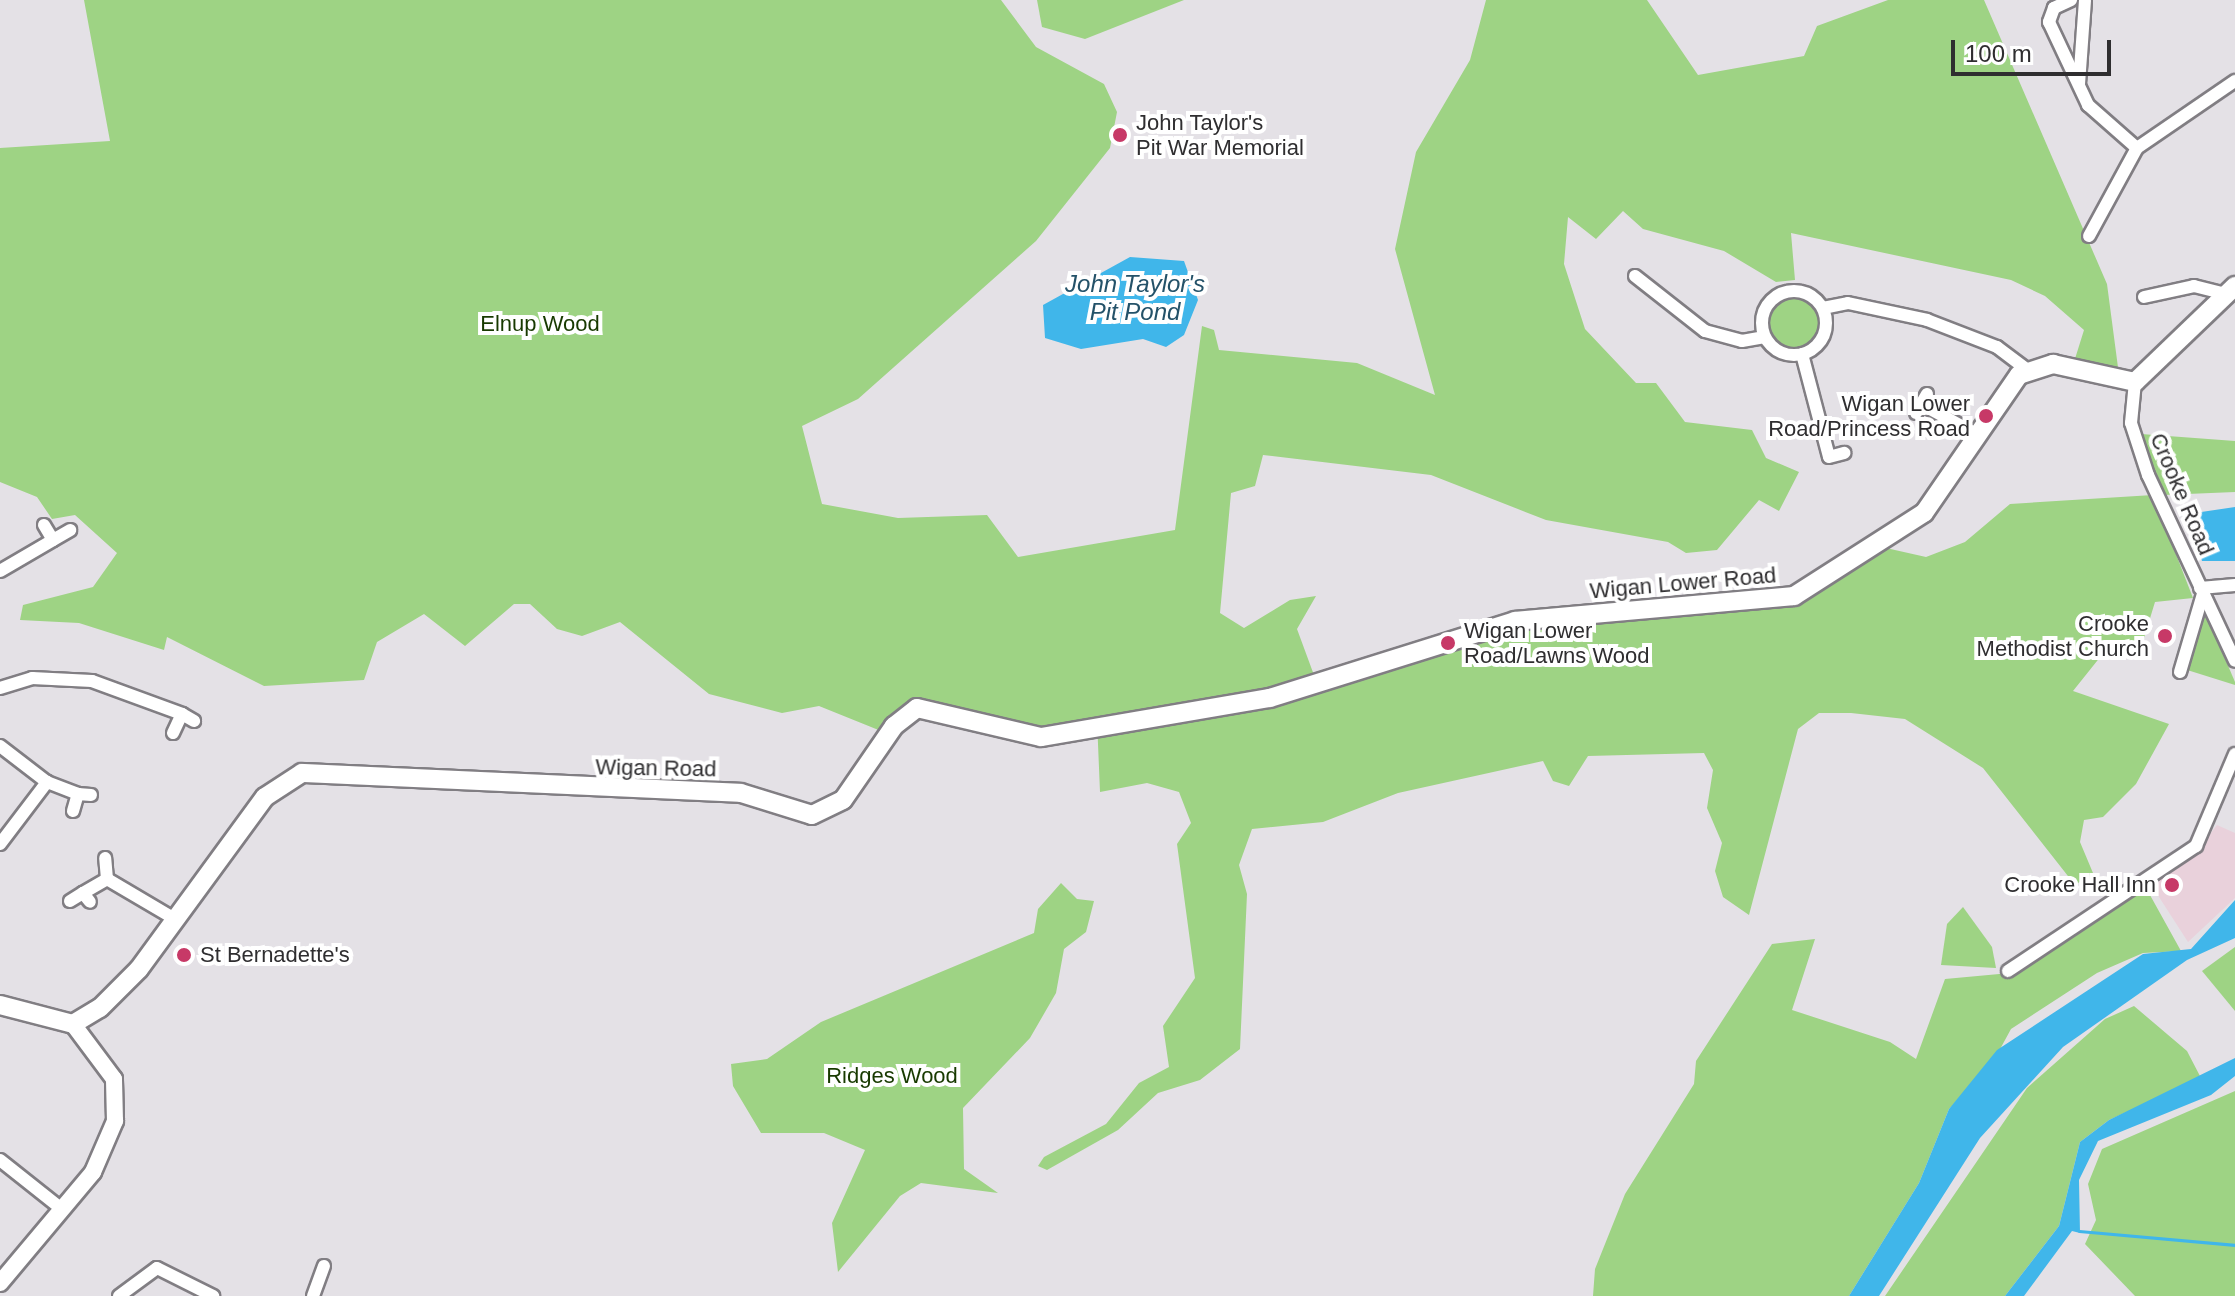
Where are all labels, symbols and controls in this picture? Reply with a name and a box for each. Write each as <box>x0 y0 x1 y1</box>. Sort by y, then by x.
scale bar <box>1955 24 2115 74</box>
text: 100 m <box>1965 40 2032 67</box>
place label: John Taylor's Pit War Memorial <box>1136 109 1304 160</box>
marker: John Taylor's Pit War Memorial <box>1111 126 1129 144</box>
water label: John Taylor's Pit Pond <box>1065 270 1205 326</box>
park label: Elnup Wood <box>480 311 600 337</box>
place label: Wigan Lower Road/Princess Road <box>1768 390 1970 442</box>
marker: Wigan Lower Road/Princess Road <box>1977 407 1995 425</box>
street label: Crooke Road <box>2145 429 2219 559</box>
street label: Wigan Lower Road <box>1589 562 1777 604</box>
place label: Crooke Methodist Church <box>1977 610 2149 662</box>
place label: Wigan Lower Road/Lawns Wood <box>1464 617 1649 668</box>
marker: Crooke Methodist Church <box>2156 627 2174 645</box>
marker: Wigan Lower Road/Lawns Wood <box>1439 634 1457 652</box>
street label: Wigan Road <box>595 754 717 782</box>
place label: Crooke Hall Inn <box>2004 872 2156 898</box>
marker: Crooke Hall Inn <box>2163 876 2181 894</box>
place label: St Bernadette's <box>200 942 350 968</box>
marker: St Bernadette's <box>175 946 193 964</box>
park label: Ridges Wood <box>826 1063 958 1089</box>

